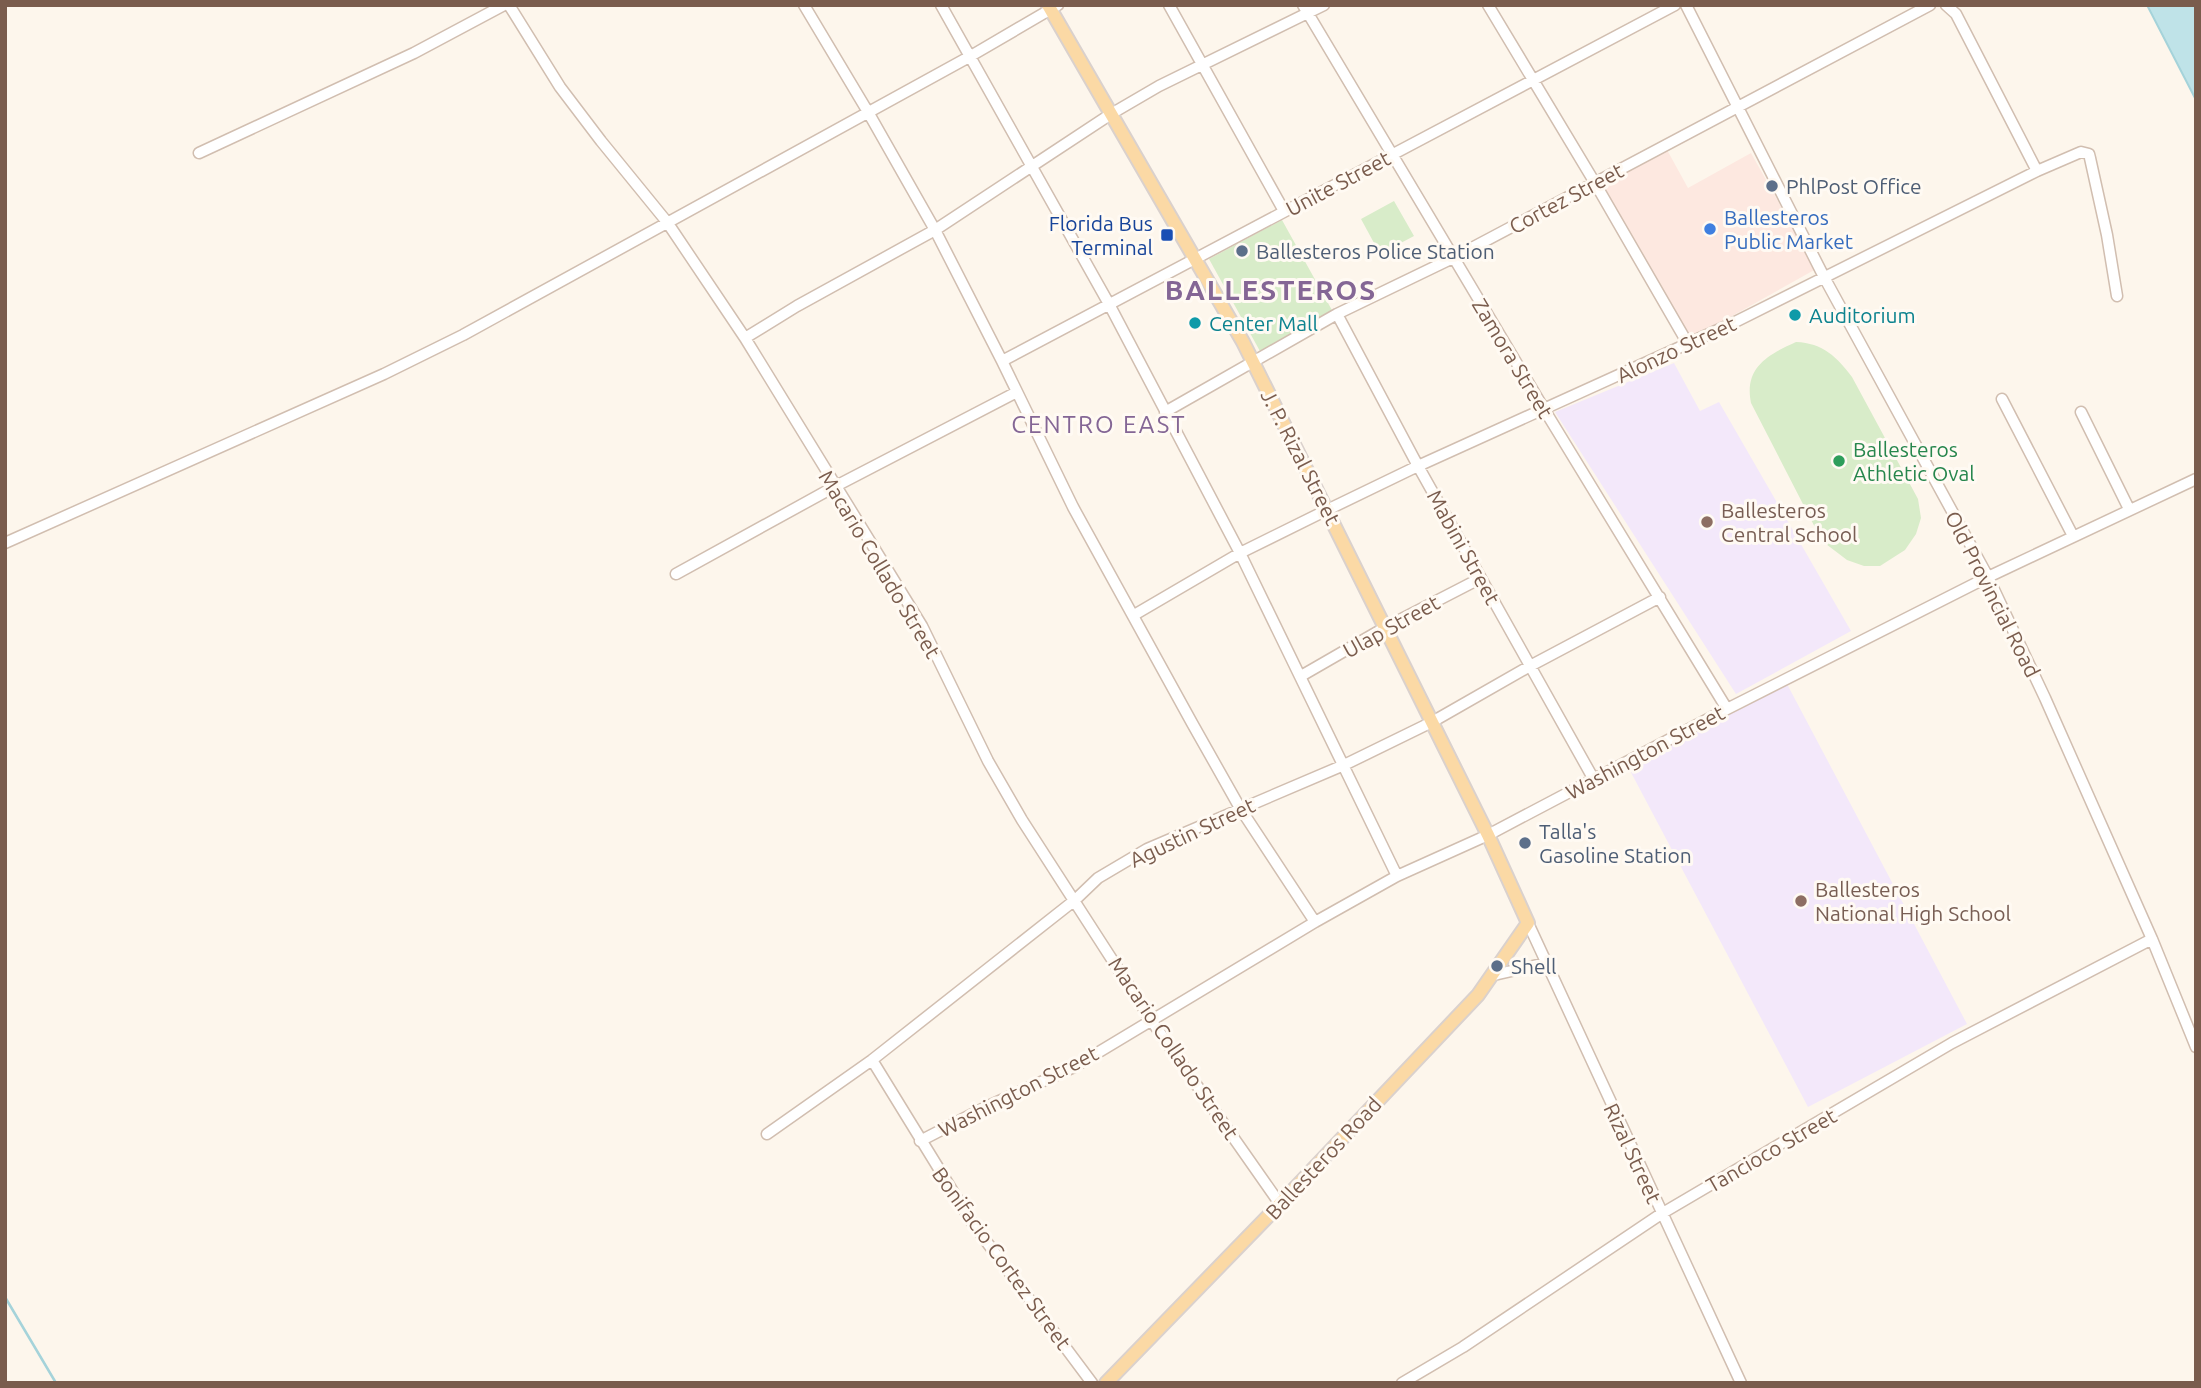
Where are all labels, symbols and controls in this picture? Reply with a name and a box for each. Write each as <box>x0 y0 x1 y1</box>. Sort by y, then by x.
street label: Unite Street <box>1282 145 1394 221</box>
street label: Cortez Street <box>1505 158 1627 238</box>
place label: PhlPost Office <box>1786 174 1922 198</box>
marker: PhlPost Office <box>1764 178 1780 194</box>
place label: Ballesteros Public Market <box>1724 205 1853 253</box>
place label: Florida Bus Terminal <box>1049 211 1153 259</box>
marker: Ballesteros Public Market <box>1702 221 1718 237</box>
marker: Florida Bus Terminal <box>1159 227 1175 243</box>
place label: Ballesteros Police Station <box>1256 239 1495 263</box>
marker: Ballesteros Police Station <box>1234 243 1250 259</box>
district label: BALLESTEROS <box>1165 274 1377 305</box>
street label: Zamora Street <box>1468 294 1558 422</box>
place label: Auditorium <box>1809 303 1916 327</box>
marker: Auditorium <box>1787 307 1803 323</box>
place label: Center Mall <box>1209 311 1318 335</box>
street label: Alonzo Street <box>1613 311 1739 387</box>
marker: Center Mall <box>1187 315 1203 331</box>
street label: J. P. Rizal Street <box>1257 385 1345 529</box>
district label: CENTRO EAST <box>1011 411 1187 438</box>
place label: Ballesteros Athletic Oval <box>1853 437 1975 485</box>
marker: Ballesteros Athletic Oval <box>1831 453 1847 469</box>
street label: Macario Collado Street <box>814 466 946 662</box>
street label: Mabini Street <box>1423 486 1505 608</box>
place label: Ballesteros Central School <box>1721 498 1858 546</box>
street label: Old Provincial Road <box>1941 507 2045 681</box>
marker: Ballesteros Central School <box>1699 514 1715 530</box>
street label: Ulap Street <box>1339 590 1443 662</box>
street label: Washington Street <box>1562 700 1728 804</box>
street label: Agustin Street <box>1125 792 1259 872</box>
place label: Talla's Gasoline Station <box>1539 819 1692 867</box>
marker: Talla's Gasoline Station <box>1517 835 1533 851</box>
place label: Ballesteros National High School <box>1815 877 2011 925</box>
marker: Ballesteros National High School <box>1793 893 1809 909</box>
street label: Macario Collado Street <box>1104 952 1244 1144</box>
place label: Shell <box>1511 954 1557 978</box>
marker: Shell <box>1489 958 1505 974</box>
street label: Washington Street <box>934 1040 1102 1142</box>
street label: Ballesteros Road <box>1260 1092 1386 1224</box>
street label: Rizal Street <box>1599 1099 1667 1207</box>
street label: Tancioco Street <box>1702 1103 1840 1197</box>
street label: Bonifacio Cortez Street <box>928 1162 1076 1354</box>

